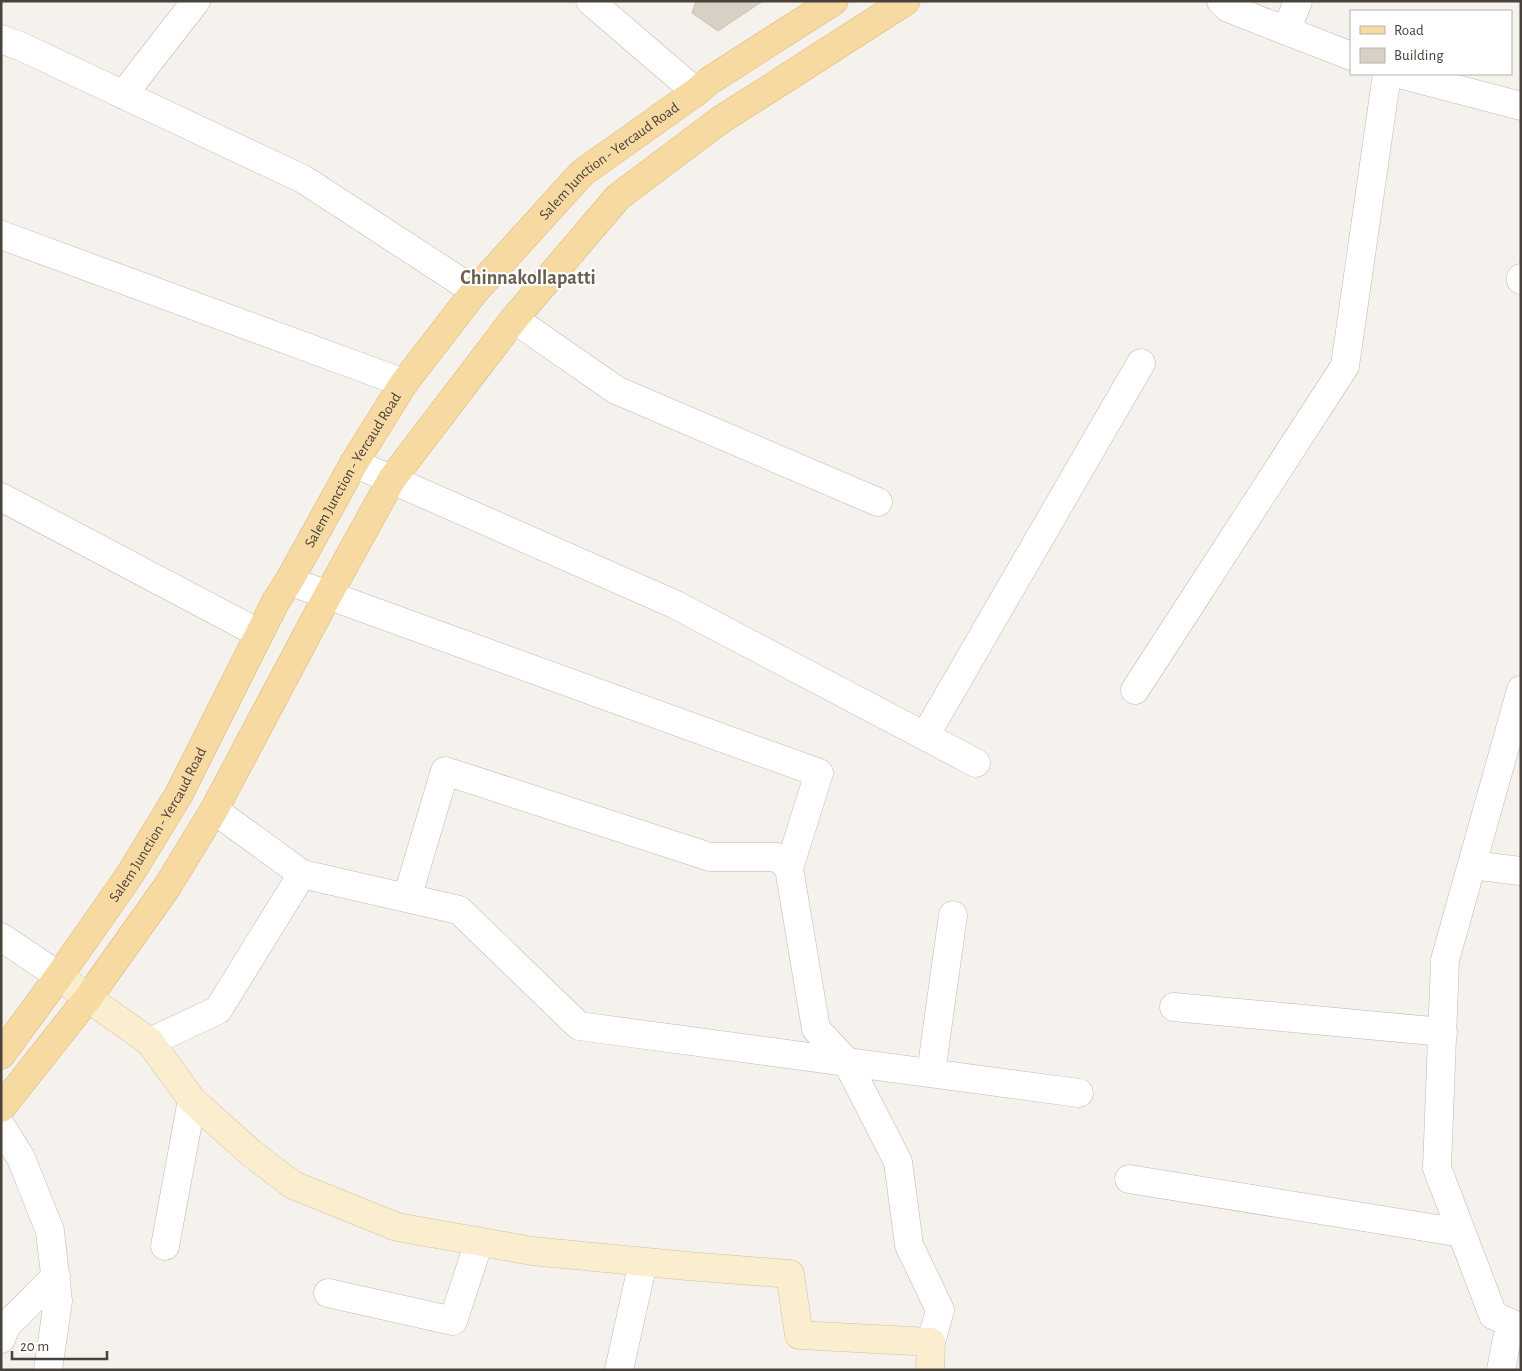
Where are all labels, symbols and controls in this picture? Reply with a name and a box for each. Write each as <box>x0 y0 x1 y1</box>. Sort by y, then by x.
legend <box>1350 10 1512 75</box>
text: Road <box>1394 23 1424 38</box>
text: Building <box>1394 48 1444 63</box>
street label: Salem Junction - Yercaud Road <box>536 99 682 222</box>
district label: Chinnakollapatti <box>460 268 596 288</box>
street label: Salem Junction - Yercaud Road <box>302 390 404 550</box>
street label: Salem Junction - Yercaud Road <box>106 745 209 904</box>
scale bar <box>12 1328 108 1360</box>
text: 20 m <box>20 1339 49 1354</box>

